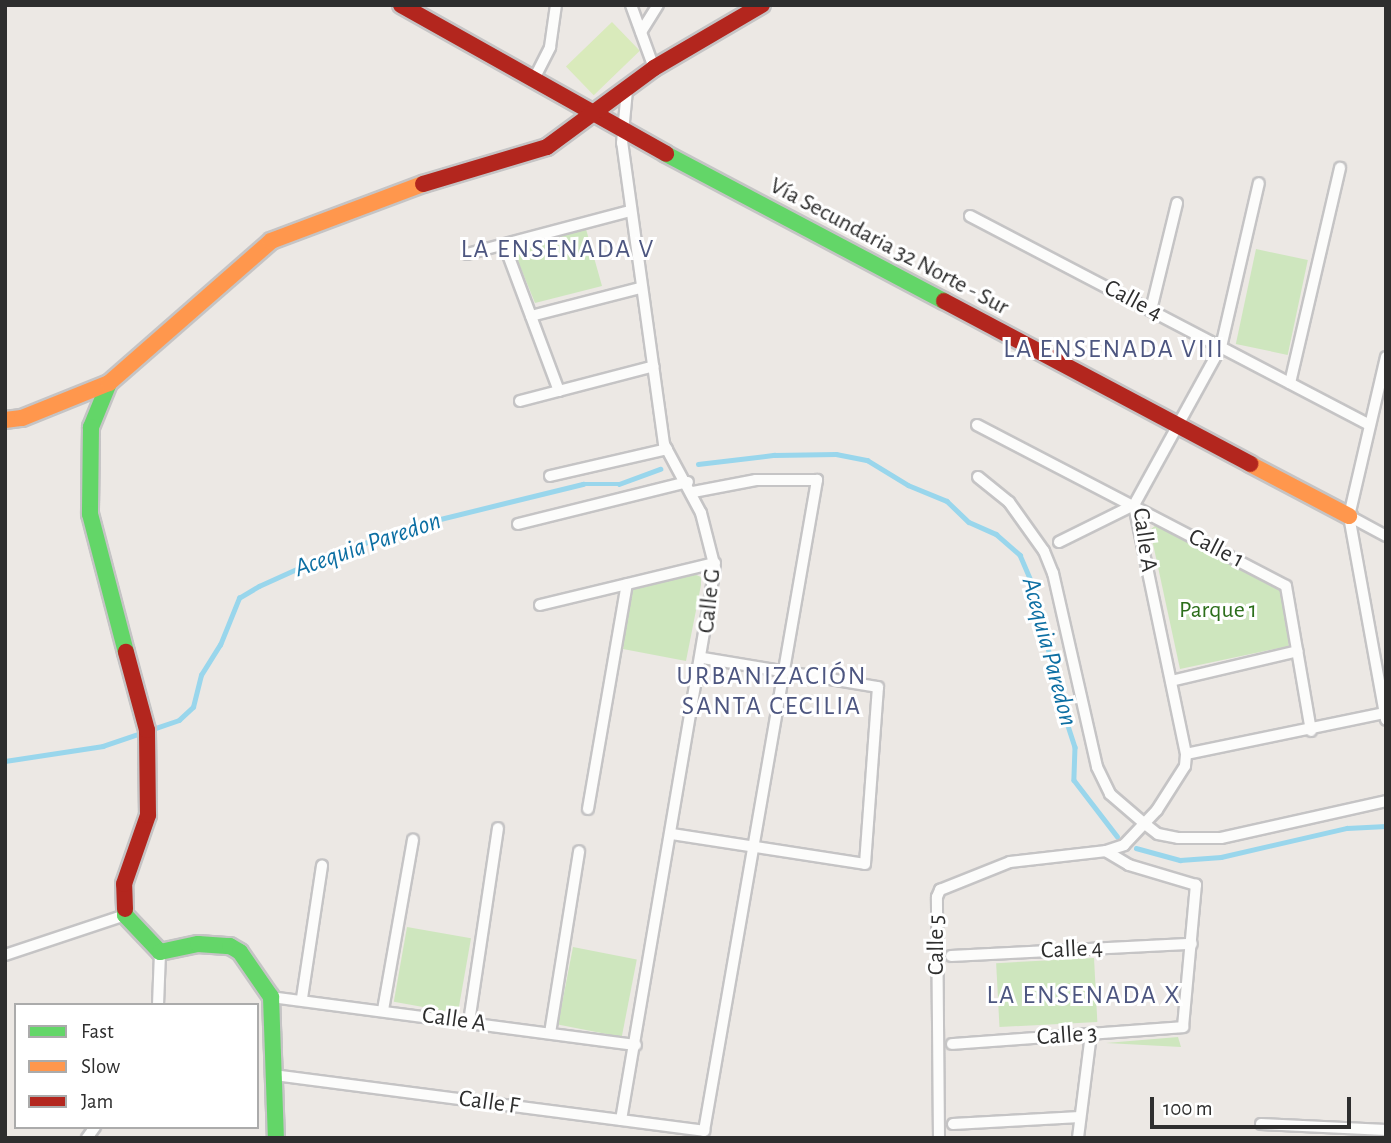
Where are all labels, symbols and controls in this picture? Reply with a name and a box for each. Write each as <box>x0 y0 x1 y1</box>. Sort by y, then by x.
street label: Vía Secundaria 32 Norte - Sur <box>765 172 1013 322</box>
district label: LA ENSENADA V <box>462 234 654 266</box>
street label: Calle 4 <box>1099 274 1167 328</box>
district label: LA ENSENADA VIII <box>1005 334 1223 366</box>
water label: Acequia Paredon <box>291 505 445 585</box>
street label: Calle A <box>1125 506 1163 574</box>
street label: Calle 1 <box>1183 523 1249 575</box>
street label: Calle G <box>692 567 728 635</box>
water label: Acequia Paredon <box>1014 574 1084 730</box>
park label: Parque 1 <box>1179 597 1257 625</box>
district label: URBANIZACIÓN SANTA CECILIA <box>678 661 866 722</box>
street label: Calle 5 <box>923 915 951 975</box>
street label: Calle 4 <box>1040 934 1104 966</box>
district label: LA ENSENADA X <box>988 980 1180 1012</box>
street label: Calle A <box>420 1001 488 1039</box>
legend <box>14 1003 259 1129</box>
street label: Calle 3 <box>1036 1020 1098 1052</box>
text: Fast <box>81 1021 114 1042</box>
text: Slow <box>81 1056 120 1077</box>
scale bar <box>1153 1084 1354 1128</box>
street label: Calle F <box>457 1085 521 1121</box>
text: Jam <box>81 1091 113 1112</box>
text: 100 m <box>1163 1098 1213 1119</box>

